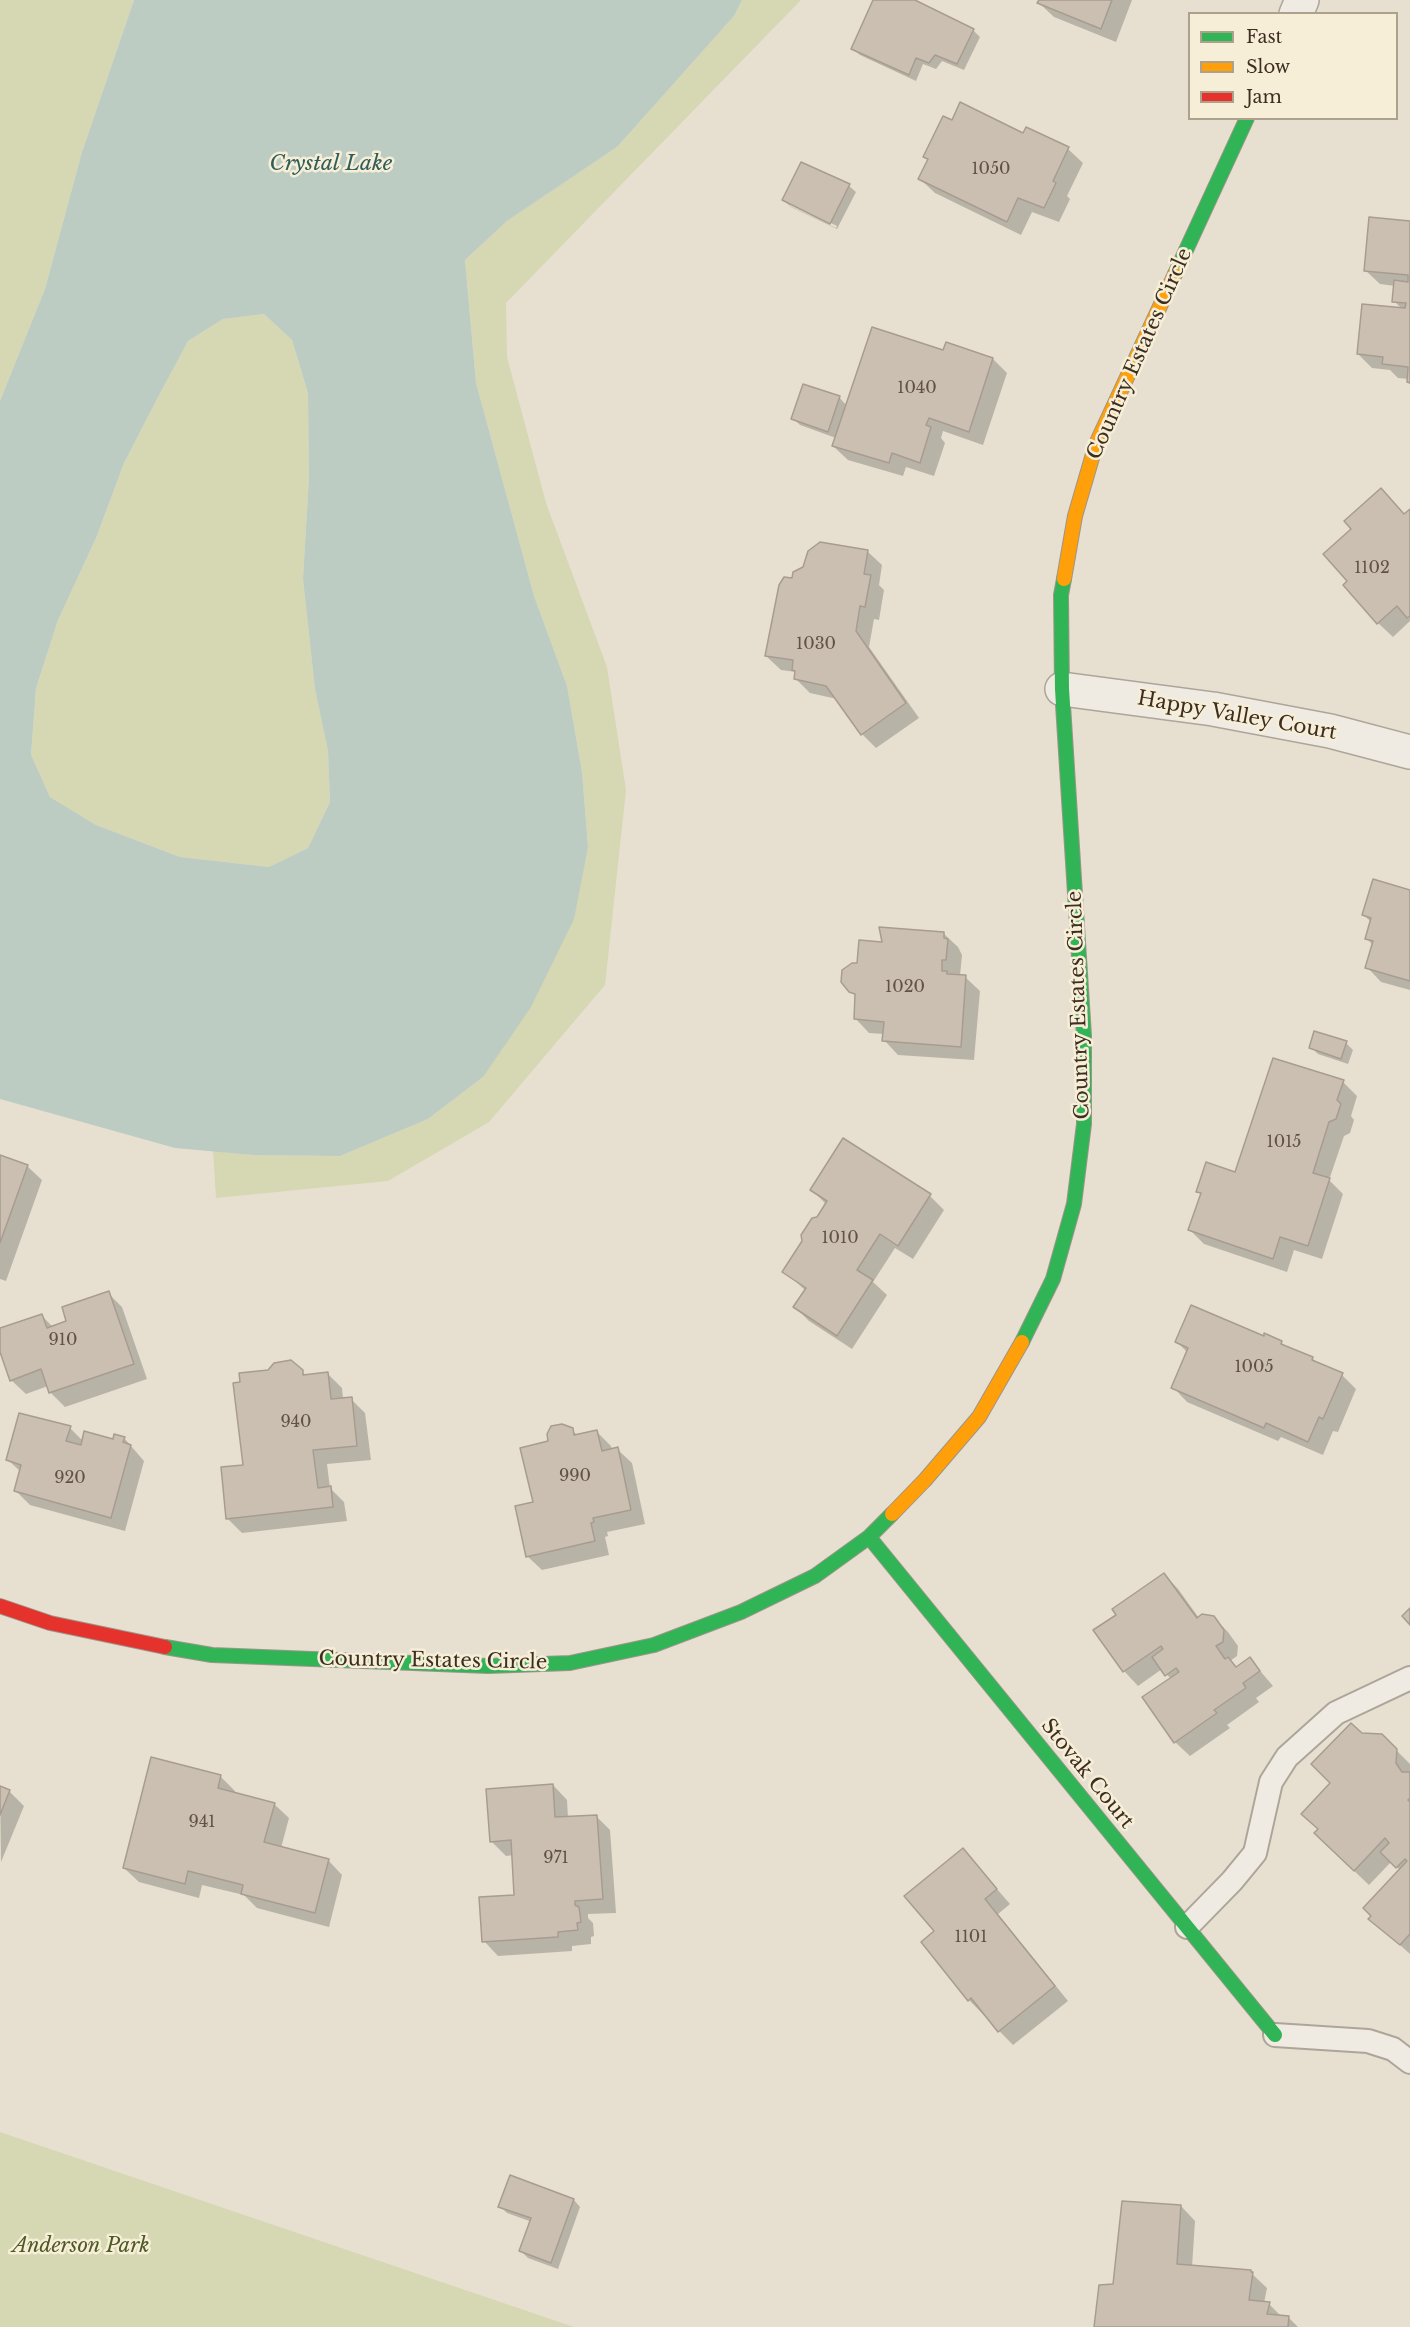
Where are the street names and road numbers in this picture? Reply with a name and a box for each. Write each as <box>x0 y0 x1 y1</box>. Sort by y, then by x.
street label: Country Estates Circle <box>1082 245 1198 463</box>
street label: Happy Valley Court <box>1135 687 1339 745</box>
street label: Country Estates Circle <box>1063 890 1095 1120</box>
street label: Country Estates Circle <box>318 1647 548 1675</box>
street label: Stovak Court <box>1036 1714 1138 1834</box>

